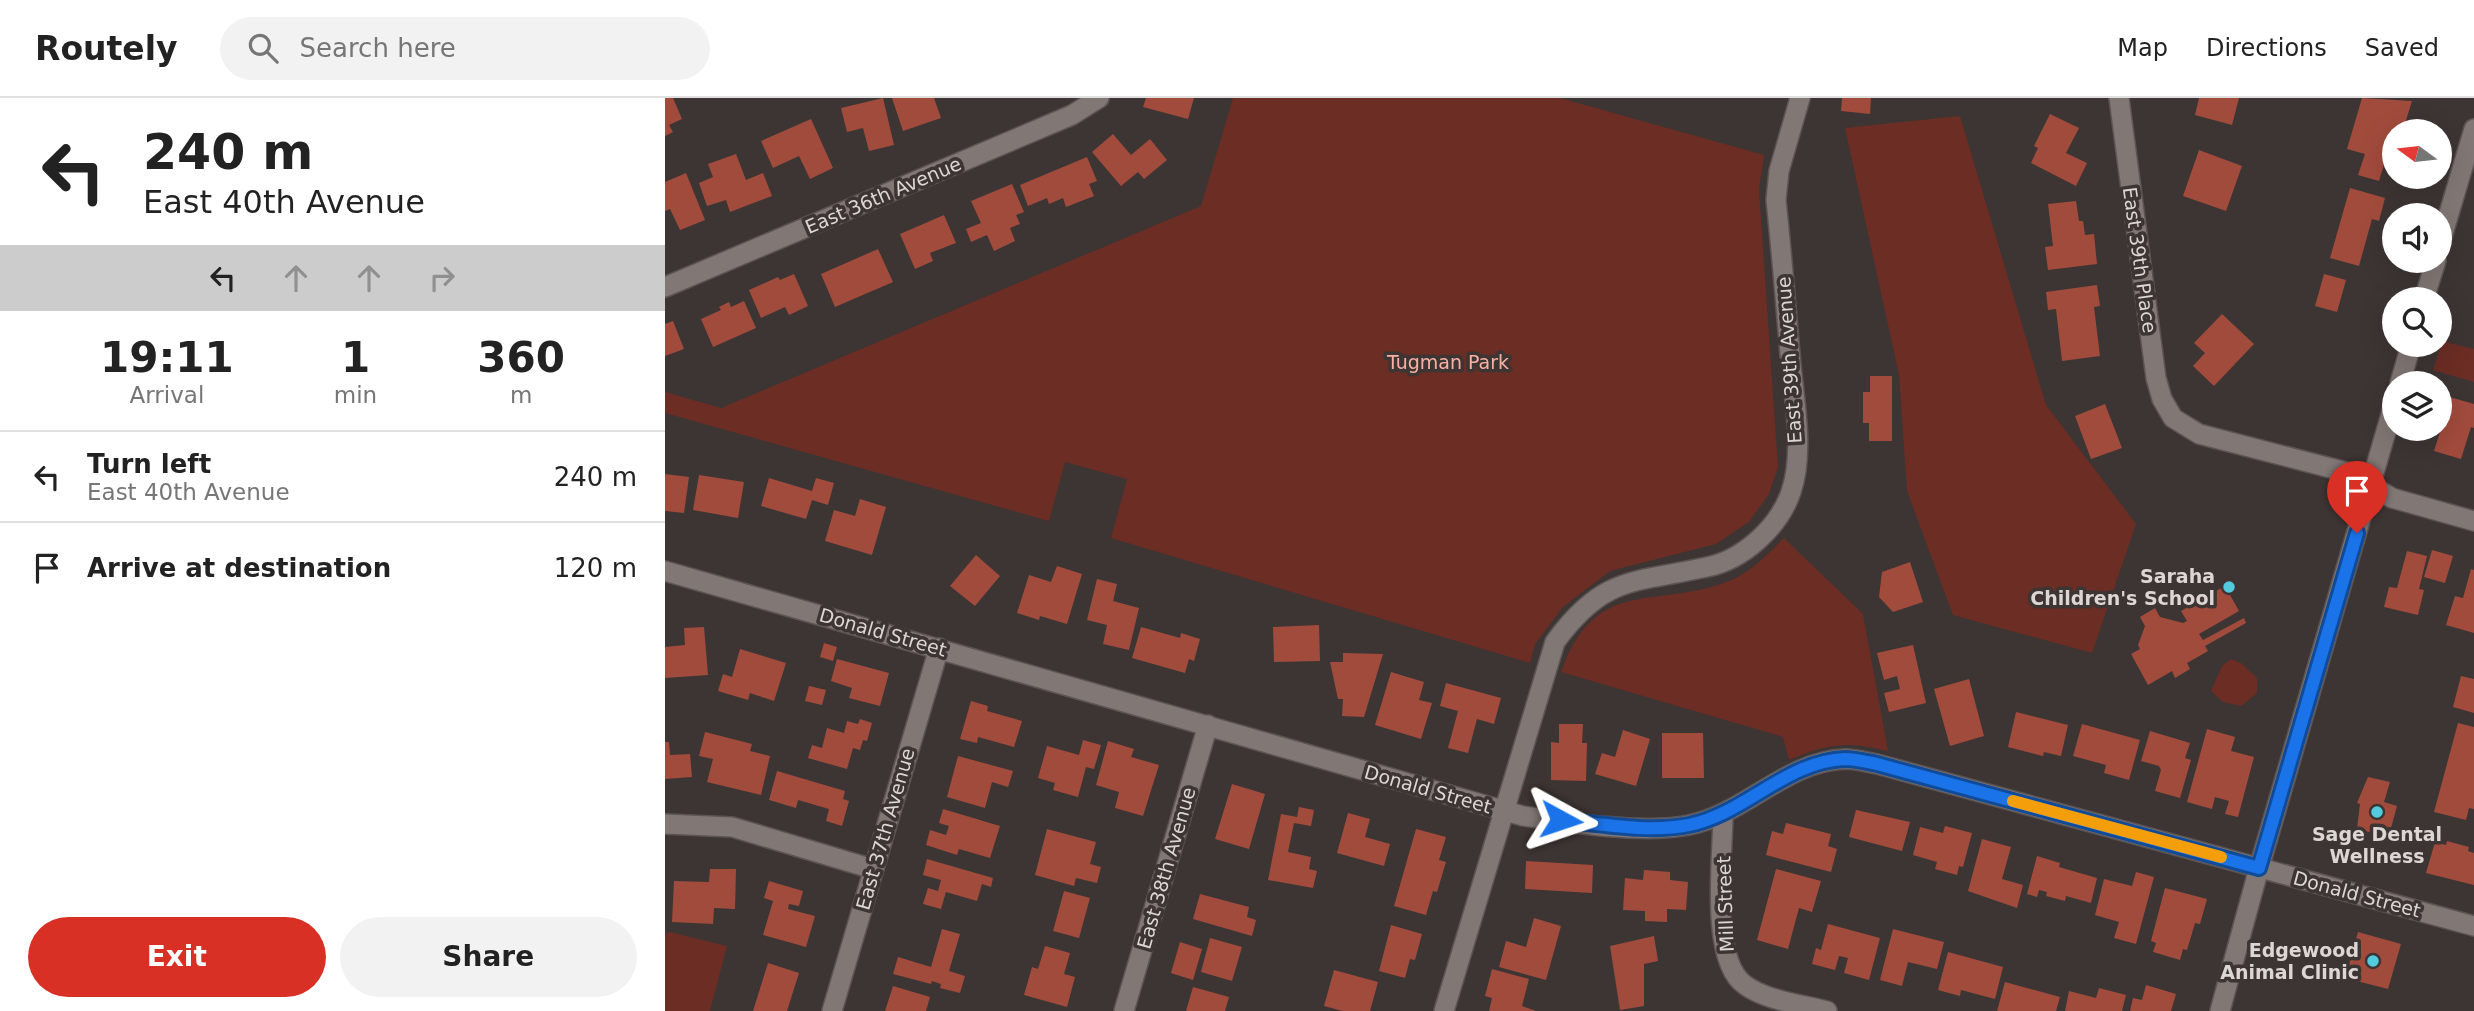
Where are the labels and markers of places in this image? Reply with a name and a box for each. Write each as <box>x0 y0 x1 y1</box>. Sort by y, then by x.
pin <box>2327 461 2387 533</box>
place label: Saraha Children's School <box>2030 565 2215 609</box>
marker: Saraha Children's School <box>2221 579 2237 595</box>
marker: Sage Dental Wellness <box>2369 804 2385 820</box>
place label: Sage Dental Wellness <box>2312 823 2442 867</box>
place label: Edgewood Animal Clinic <box>2220 939 2359 983</box>
marker: Edgewood Animal Clinic <box>2365 953 2381 969</box>

